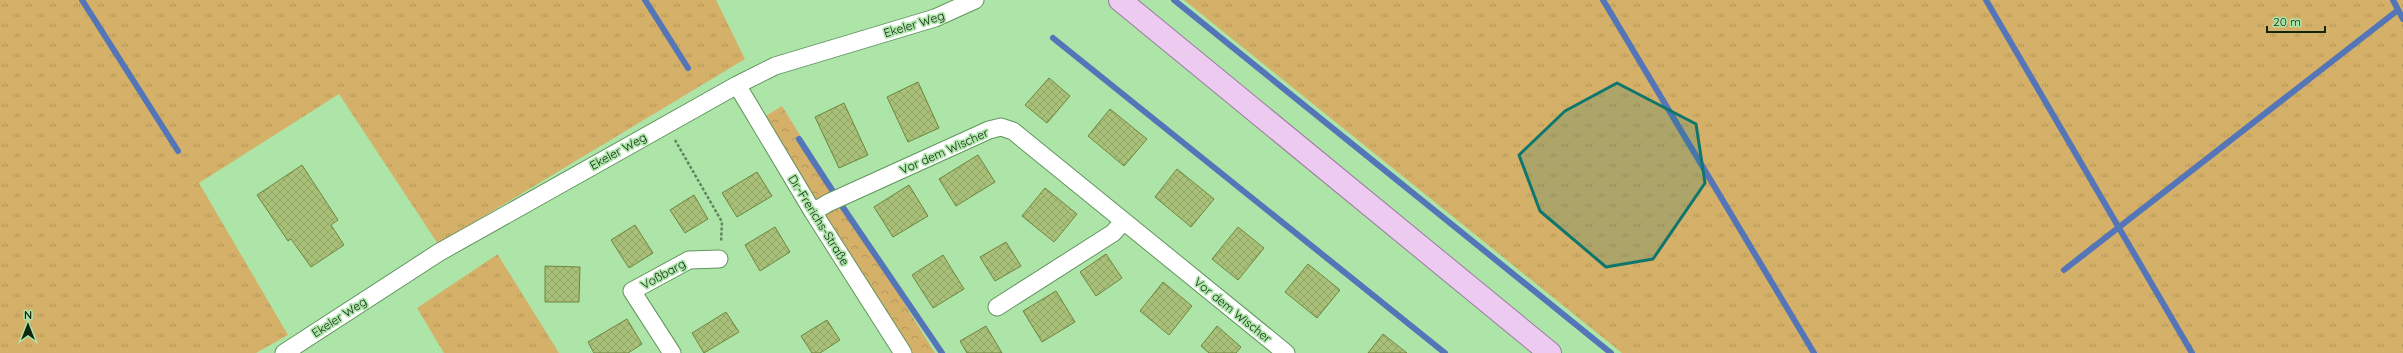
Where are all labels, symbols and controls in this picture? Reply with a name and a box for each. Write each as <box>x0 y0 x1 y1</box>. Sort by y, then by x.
street label: Ekeler Weg <box>882 8 946 40</box>
scale bar <box>2267 8 2325 34</box>
text: 20 m <box>2273 14 2301 29</box>
street label: Vor dem Wischer <box>897 125 991 177</box>
street label: Ekeler Weg <box>587 129 649 173</box>
street label: Dr.-Frerichs-Straße <box>785 172 853 268</box>
street label: Voßbarg <box>638 256 688 292</box>
street label: Vor dem Wischer <box>1191 274 1275 346</box>
street label: Ekeler Weg <box>309 294 369 340</box>
north arrow <box>8 305 48 345</box>
text: N <box>24 308 32 322</box>

